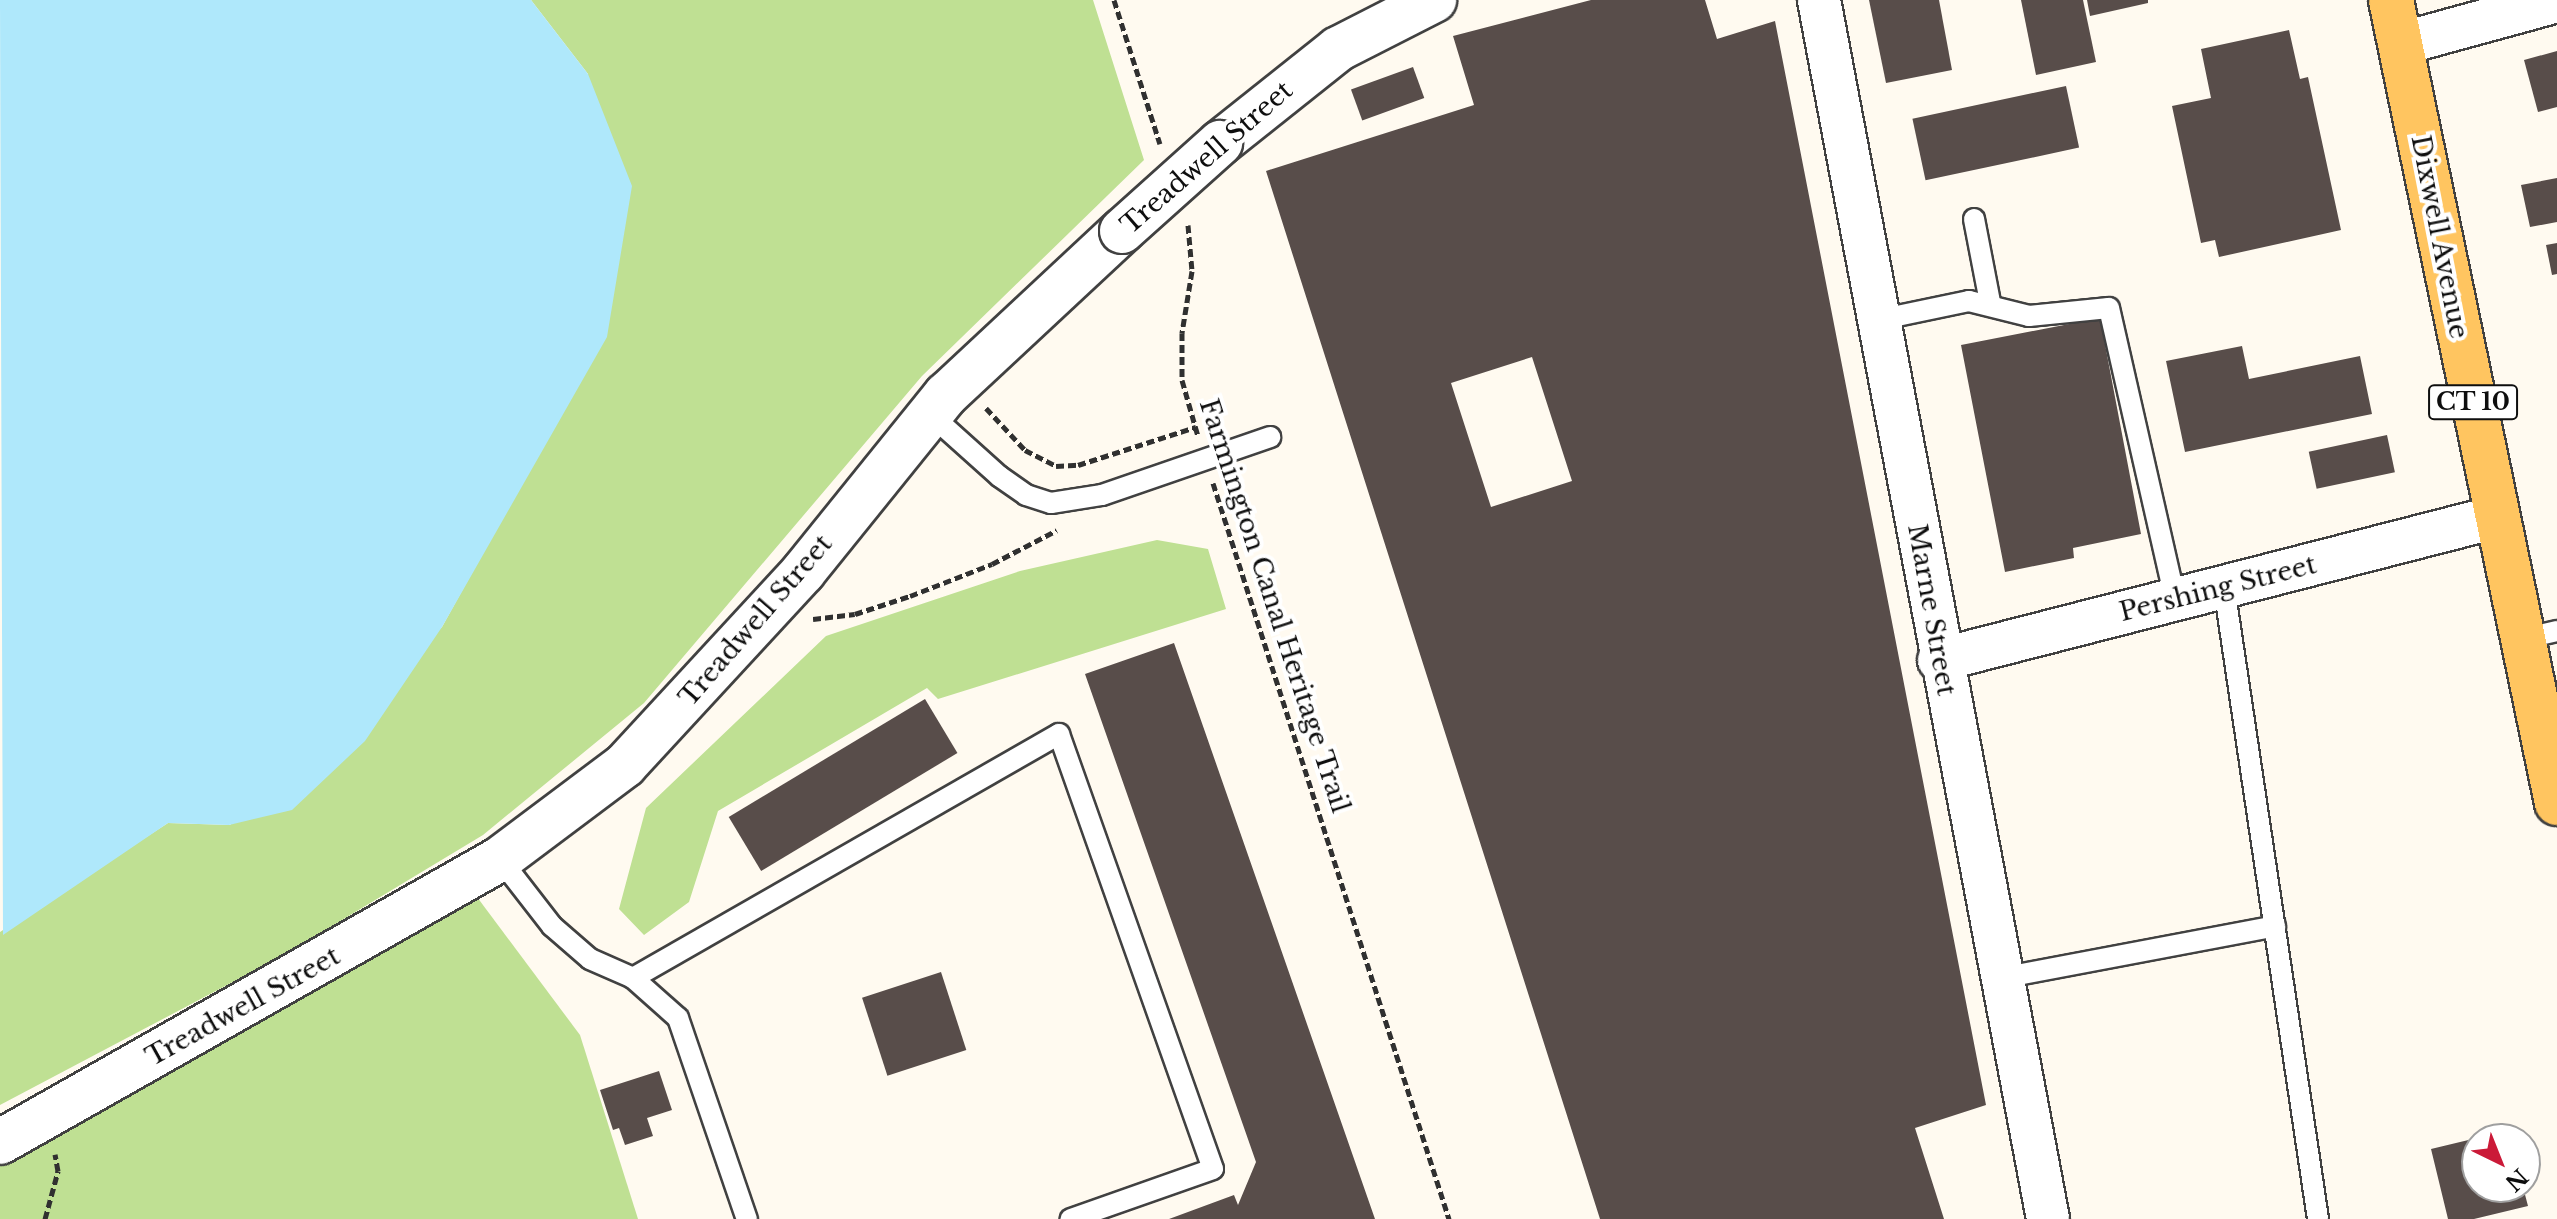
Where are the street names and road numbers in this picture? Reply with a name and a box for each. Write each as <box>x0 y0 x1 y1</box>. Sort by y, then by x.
street label: Treadwell Street <box>1115 75 1299 241</box>
street label: Dixwell Avenue <box>2404 132 2474 342</box>
road number: CT 10 <box>2427 382 2519 422</box>
street label: Farmington Canal Heritage Trail <box>1192 395 1356 817</box>
street label: Marne Street <box>1901 522 1961 698</box>
street label: Treadwell Street <box>673 529 839 713</box>
street label: Pershing Street <box>2116 549 2320 629</box>
street label: Treadwell Street <box>141 941 345 1073</box>

